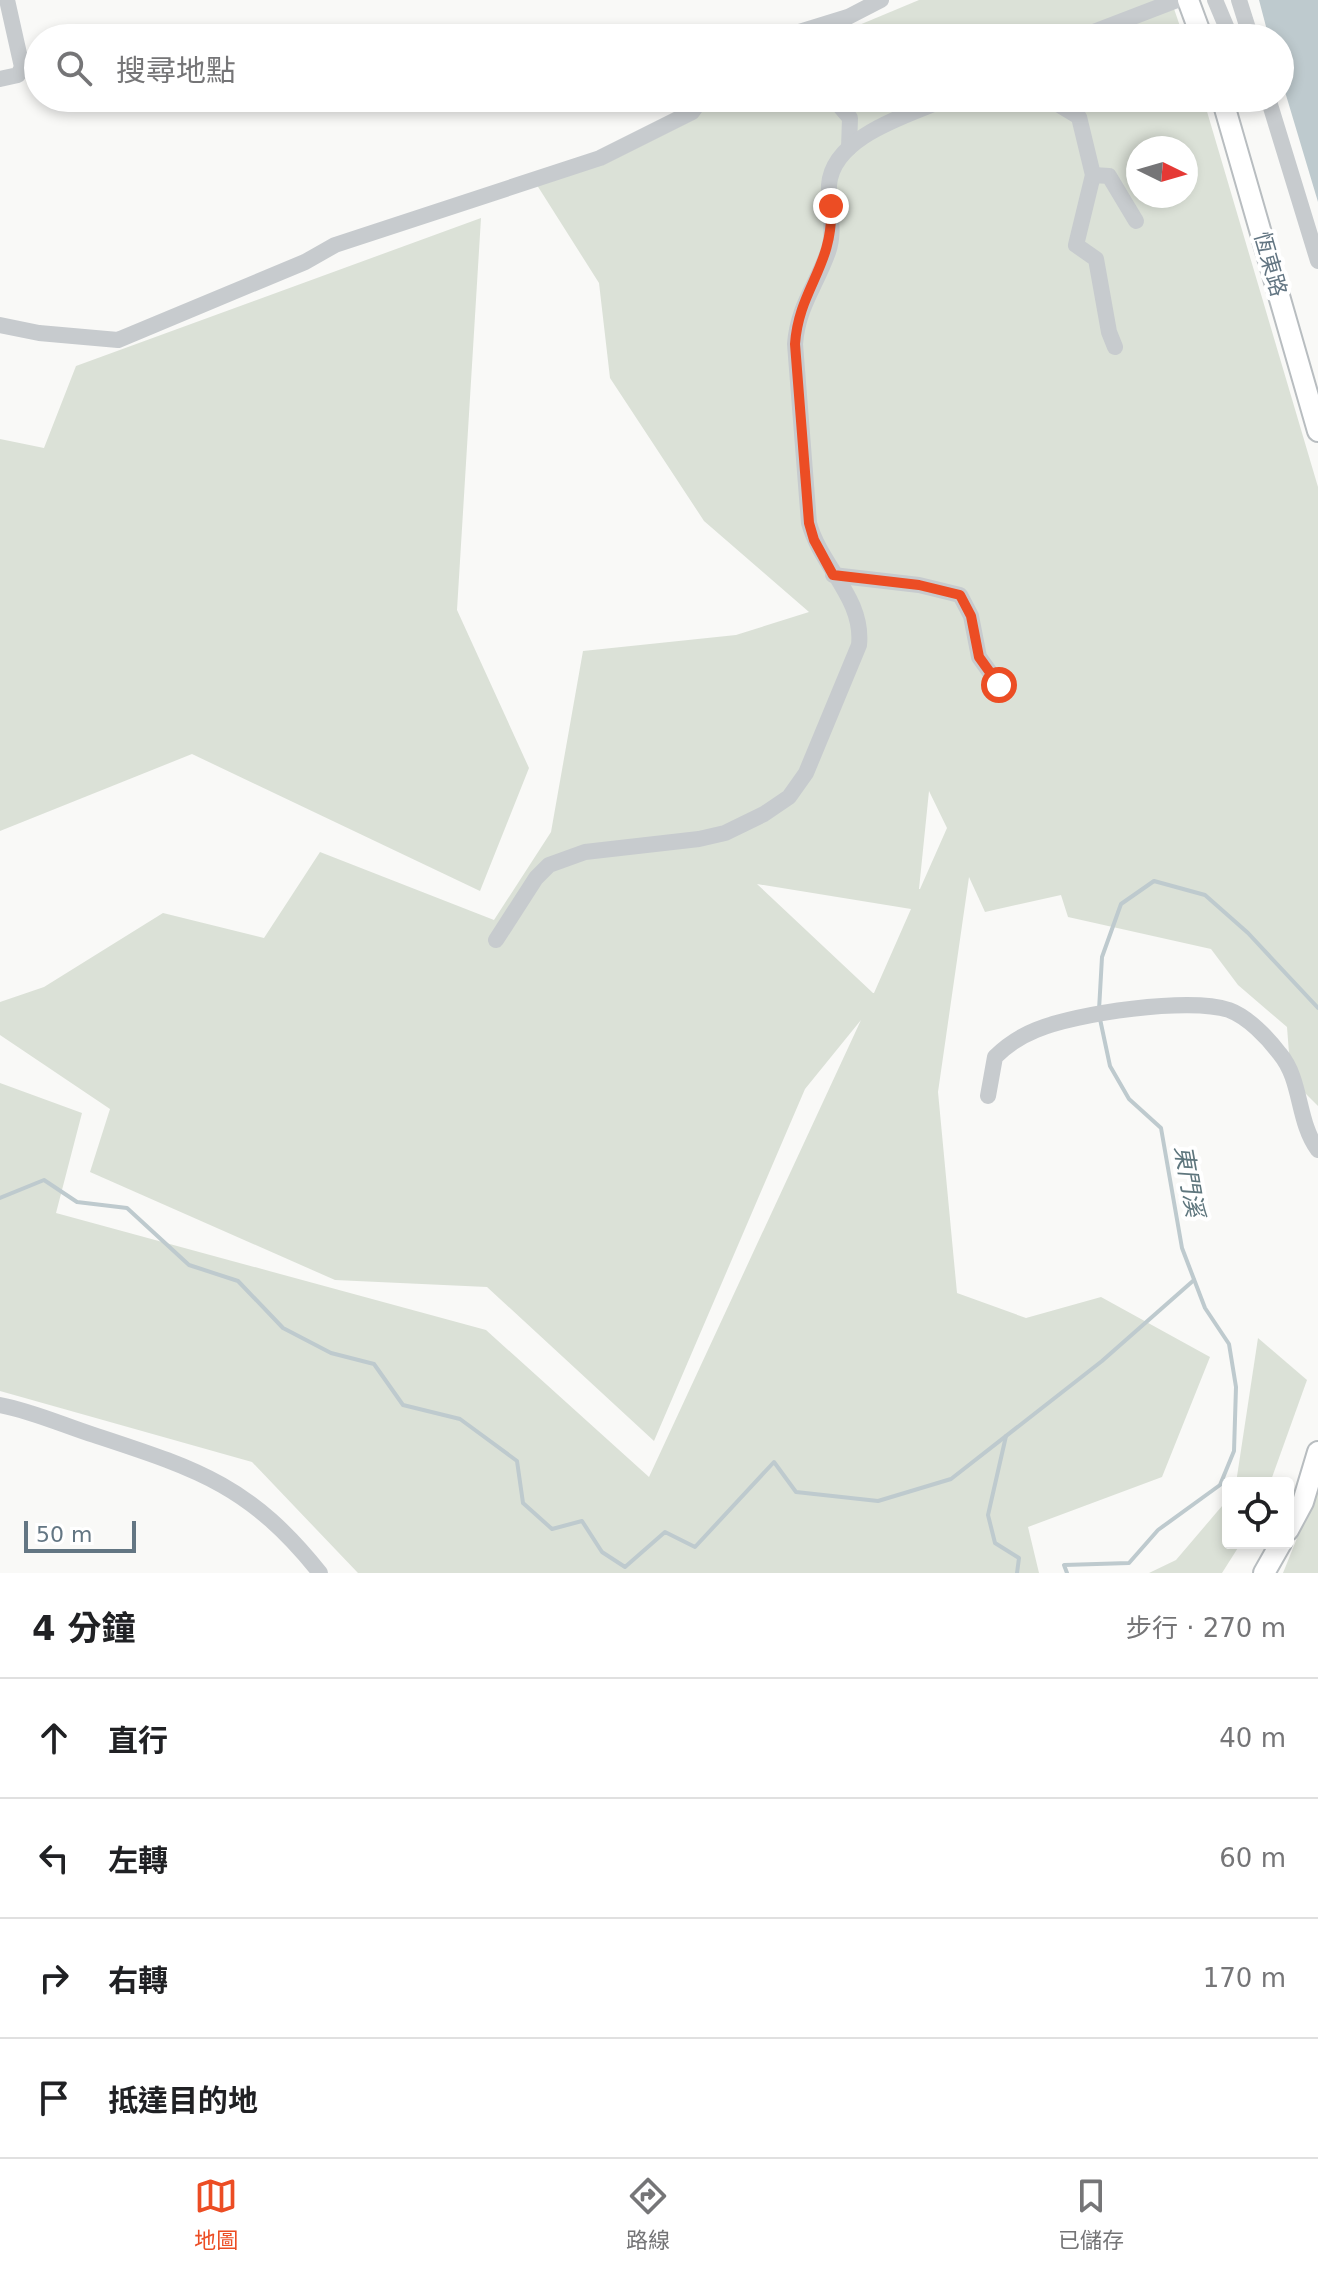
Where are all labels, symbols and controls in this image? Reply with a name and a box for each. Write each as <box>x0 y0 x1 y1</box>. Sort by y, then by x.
search box <box>24 24 1294 112</box>
icon: search <box>52 46 96 90</box>
text: 搜尋地點 <box>116 53 236 88</box>
north arrow <box>1126 136 1198 208</box>
route end <box>813 188 849 224</box>
street label: 恆東路 <box>1249 229 1292 299</box>
route start <box>981 667 1017 703</box>
water label: 東門溪 <box>1169 1143 1210 1222</box>
map controls <box>1222 1477 1294 1549</box>
button: locate <box>1222 1477 1294 1549</box>
scale bar <box>24 1517 136 1553</box>
text: 50 m <box>36 1522 92 1547</box>
text: 4 分鐘 <box>32 1608 136 1648</box>
text: 步行 · 270 m <box>1126 1613 1286 1643</box>
icon: ahead <box>32 1716 76 1760</box>
text: 直行 <box>108 1723 168 1758</box>
text: 40 m <box>1219 1723 1286 1753</box>
icon: left <box>32 1836 76 1880</box>
text: 左轉 <box>108 1843 168 1878</box>
text: 60 m <box>1219 1843 1286 1873</box>
icon: right <box>32 1956 76 2000</box>
text: 右轉 <box>108 1963 168 1998</box>
text: 170 m <box>1203 1963 1286 1993</box>
icon: arrive <box>32 2076 76 2120</box>
text: 抵達目的地 <box>108 2083 258 2118</box>
tab: 地圖 <box>194 2174 238 2254</box>
tab: 路線 <box>626 2174 670 2254</box>
tab: 已儲存 <box>1058 2174 1124 2254</box>

